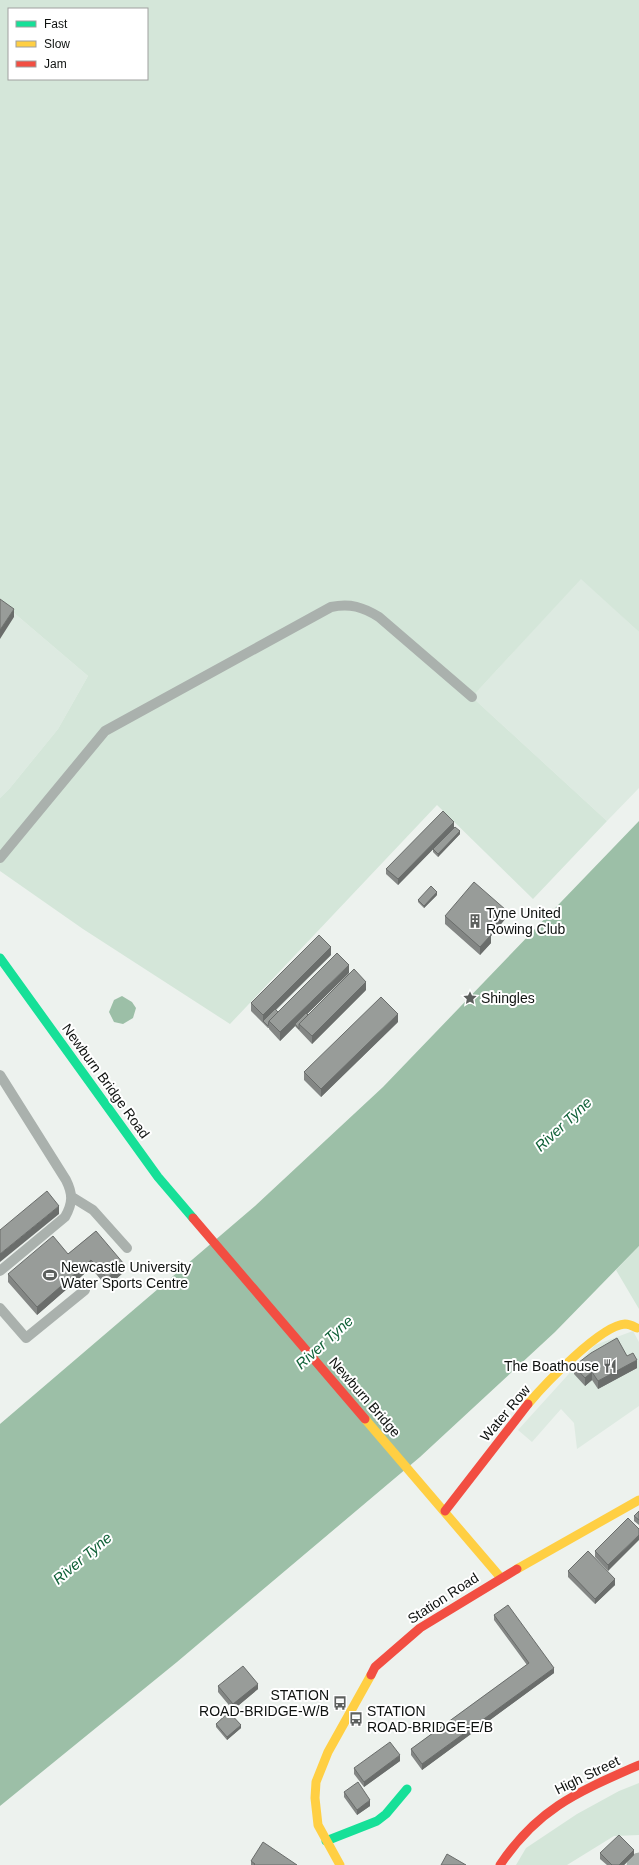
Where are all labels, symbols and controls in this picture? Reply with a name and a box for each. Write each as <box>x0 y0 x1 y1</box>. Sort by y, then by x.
legend <box>8 8 148 80</box>
text: Fast <box>44 17 68 31</box>
text: Slow <box>44 37 70 51</box>
text: Jam <box>44 57 67 71</box>
place label: Tyne United Rowing Club <box>486 905 566 937</box>
building icon: Tyne United Rowing Club <box>467 913 483 929</box>
place icon: Shingles <box>462 990 478 1006</box>
place label: Shingles <box>481 990 535 1006</box>
street label: Newburn Bridge Road <box>59 1021 153 1141</box>
water label: River Tyne <box>531 1093 595 1155</box>
place label: Newcastle University Water Sports Centre <box>61 1259 191 1291</box>
sports icon: Newcastle University Water Sports Centre <box>42 1267 58 1283</box>
water label: River Tyne <box>292 1312 356 1372</box>
street label: Newburn Bridge <box>326 1354 404 1440</box>
place label: The Boathouse <box>504 1358 599 1374</box>
restaurant icon: The Boathouse <box>602 1358 618 1374</box>
street label: Water Row <box>477 1381 534 1444</box>
water label: River Tyne <box>49 1529 115 1587</box>
street label: Station Road <box>405 1569 481 1627</box>
place label: STATION ROAD-BRIDGE-W/B <box>199 1687 329 1719</box>
bus stop icon: STATION ROAD-BRIDGE-W/B <box>332 1695 348 1711</box>
place label: STATION ROAD-BRIDGE-E/B <box>367 1703 493 1735</box>
bus stop icon: STATION ROAD-BRIDGE-E/B <box>348 1711 364 1727</box>
street label: High Street <box>552 1752 622 1798</box>

